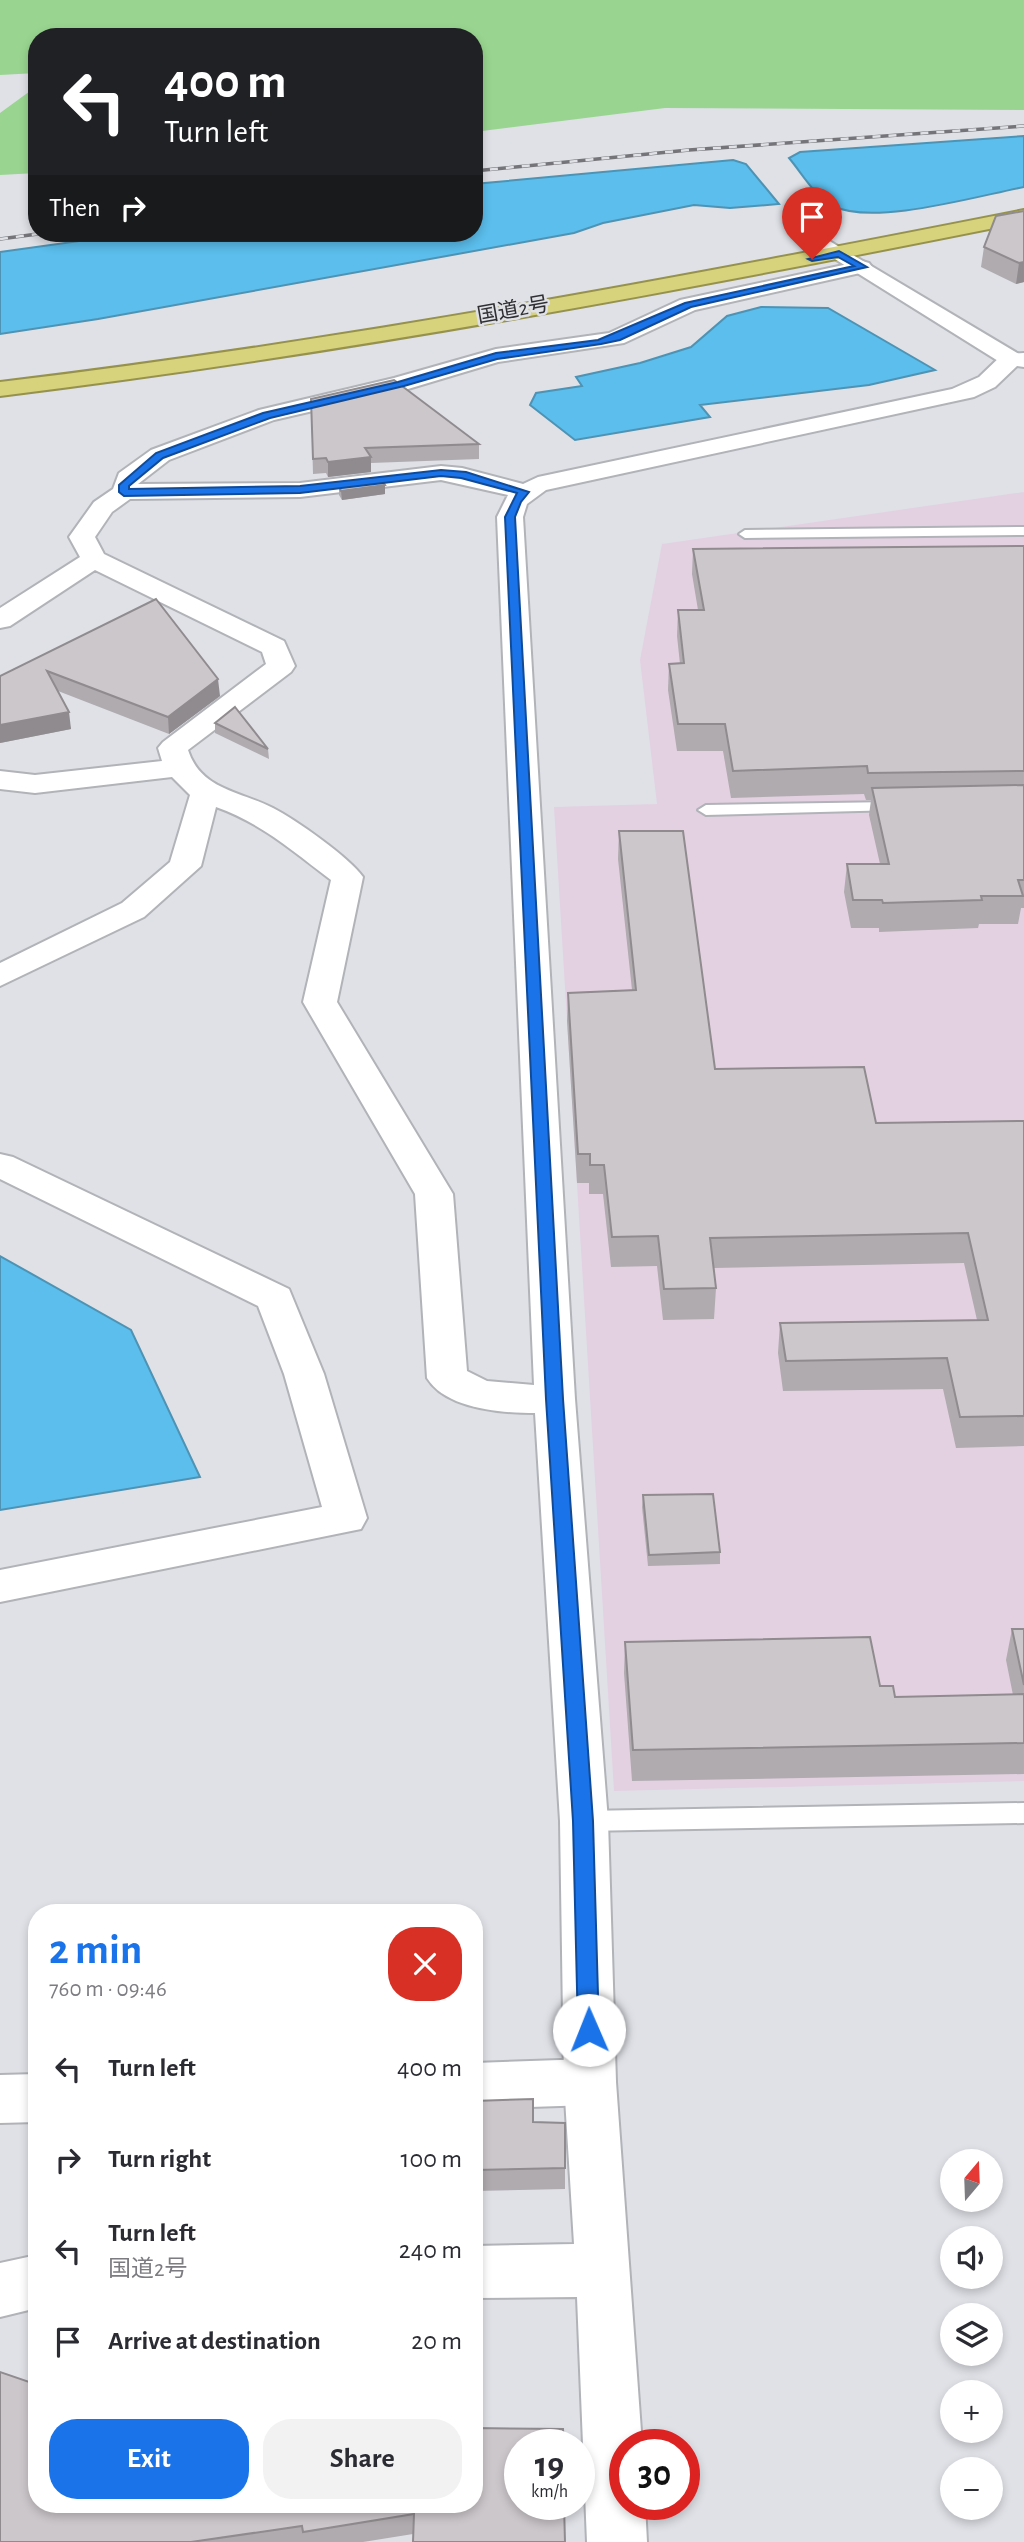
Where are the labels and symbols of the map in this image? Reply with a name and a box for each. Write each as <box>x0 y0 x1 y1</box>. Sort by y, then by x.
pin <box>782 187 842 259</box>
street label: 国道2号 <box>475 292 551 327</box>
position arrow <box>552 1993 626 2067</box>
north arrow <box>940 2149 1003 2212</box>
speed limit sign: 30 <box>609 2429 700 2520</box>

